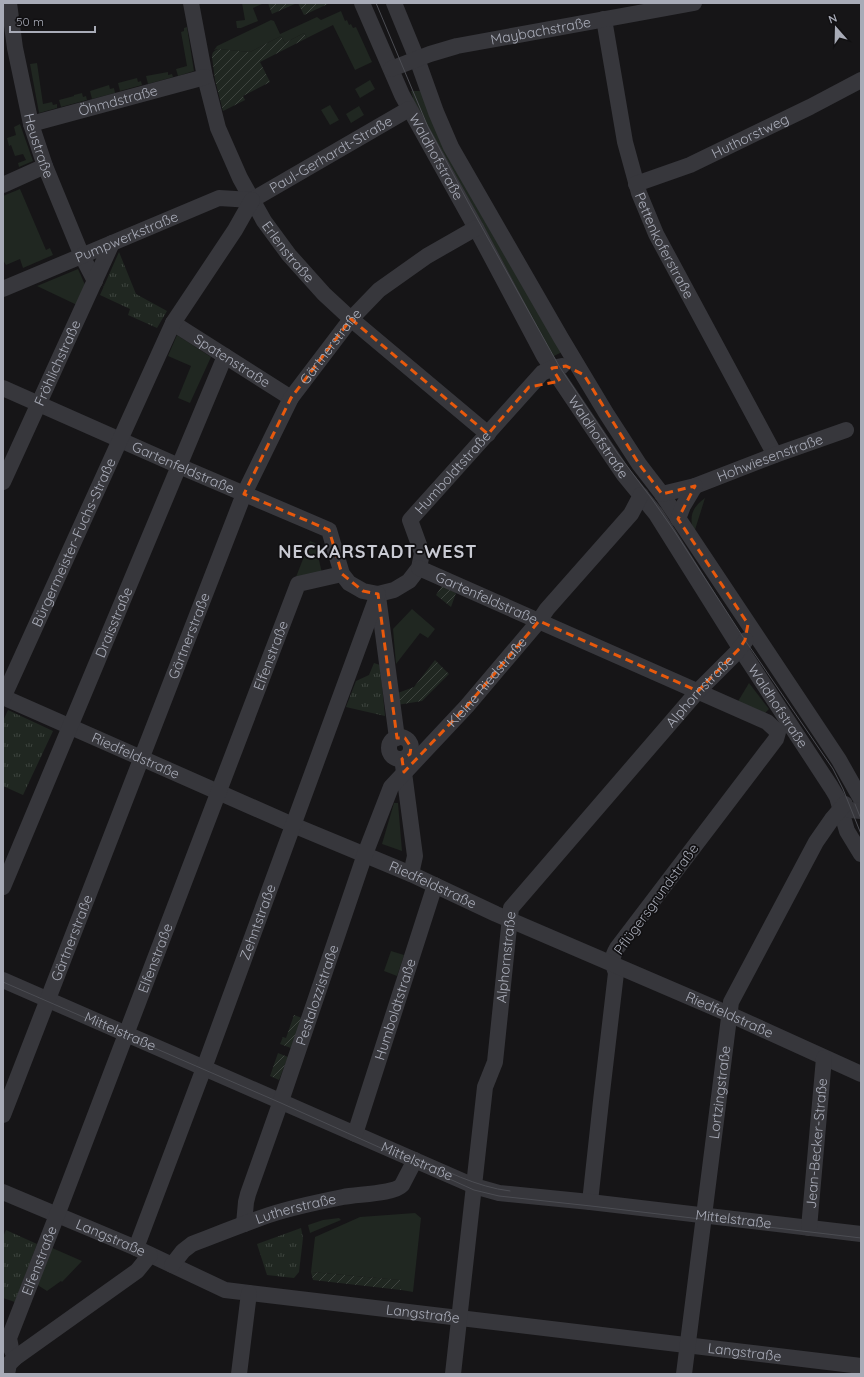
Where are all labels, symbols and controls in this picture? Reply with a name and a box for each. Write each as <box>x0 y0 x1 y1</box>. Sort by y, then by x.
scale bar <box>10 8 95 34</box>
north arrow <box>816 8 856 48</box>
text: N <box>826 11 839 27</box>
street label: Maybachstraße <box>489 13 592 49</box>
text: 50 m <box>16 14 44 29</box>
street label: Öhmdstraße <box>76 81 160 120</box>
street label: Waldhofstraße <box>405 110 468 203</box>
street label: Huthorstweg <box>709 110 792 162</box>
street label: Heustraße <box>20 112 58 181</box>
street label: Paul-Gerhardt-Straße <box>266 112 396 197</box>
street label: Pettenkoferstraße <box>631 190 698 302</box>
street label: Pumpwerkstraße <box>72 207 181 267</box>
street label: Erlenstraße <box>258 217 318 286</box>
street label: Gärtnerstraße <box>295 304 366 388</box>
street label: Fröhlichstraße <box>30 317 85 409</box>
street label: Spatenstraße <box>191 330 274 392</box>
street label: Waldhofstraße <box>564 392 633 482</box>
street label: Humboldtstraße <box>411 427 495 518</box>
street label: Hohwiesenstraße <box>714 430 825 486</box>
street label: Gartenfeldstraße <box>129 437 237 498</box>
street label: Bürgermeister-Fuchs-Straße <box>28 455 120 630</box>
district label: NECKARSTADT-WEST <box>278 540 478 563</box>
street label: Gartenfeldstraße <box>433 567 541 628</box>
street label: Draisstraße <box>91 584 136 660</box>
street label: Gärtnerstraße <box>164 590 214 682</box>
street label: Elfenstraße <box>249 618 292 693</box>
street label: Kleine Riedstraße <box>443 633 531 731</box>
street label: Alphornstraße <box>662 651 738 731</box>
street label: Waldhofstraße <box>744 661 812 752</box>
street label: Riedfeldstraße <box>89 728 182 783</box>
street label: Pflügersgrundstraße <box>610 840 702 958</box>
street label: Riedfeldstraße <box>386 857 479 913</box>
street label: Zehntstraße <box>235 881 280 962</box>
street label: Gärtnerstraße <box>47 892 97 984</box>
street label: Alphornstraße <box>492 910 520 1004</box>
street label: Elfenstraße <box>134 921 177 995</box>
street label: Pestalozzistraße <box>292 942 343 1048</box>
street label: Humboldtstraße <box>370 956 420 1062</box>
street label: Riedfeldstraße <box>683 987 776 1042</box>
street label: Mittelstraße <box>82 1008 159 1055</box>
street label: Lortzingstraße <box>705 1044 734 1140</box>
street label: Jean-Becker-Straße <box>802 1077 831 1209</box>
street label: Mittelstraße <box>378 1138 456 1185</box>
street label: Lutherstraße <box>253 1190 338 1228</box>
street label: Mittelstraße <box>694 1206 773 1232</box>
street label: Langstraße <box>73 1215 149 1260</box>
street label: Elfenstraße <box>18 1223 61 1298</box>
street label: Langstraße <box>385 1300 461 1327</box>
street label: Langstraße <box>707 1339 783 1365</box>

